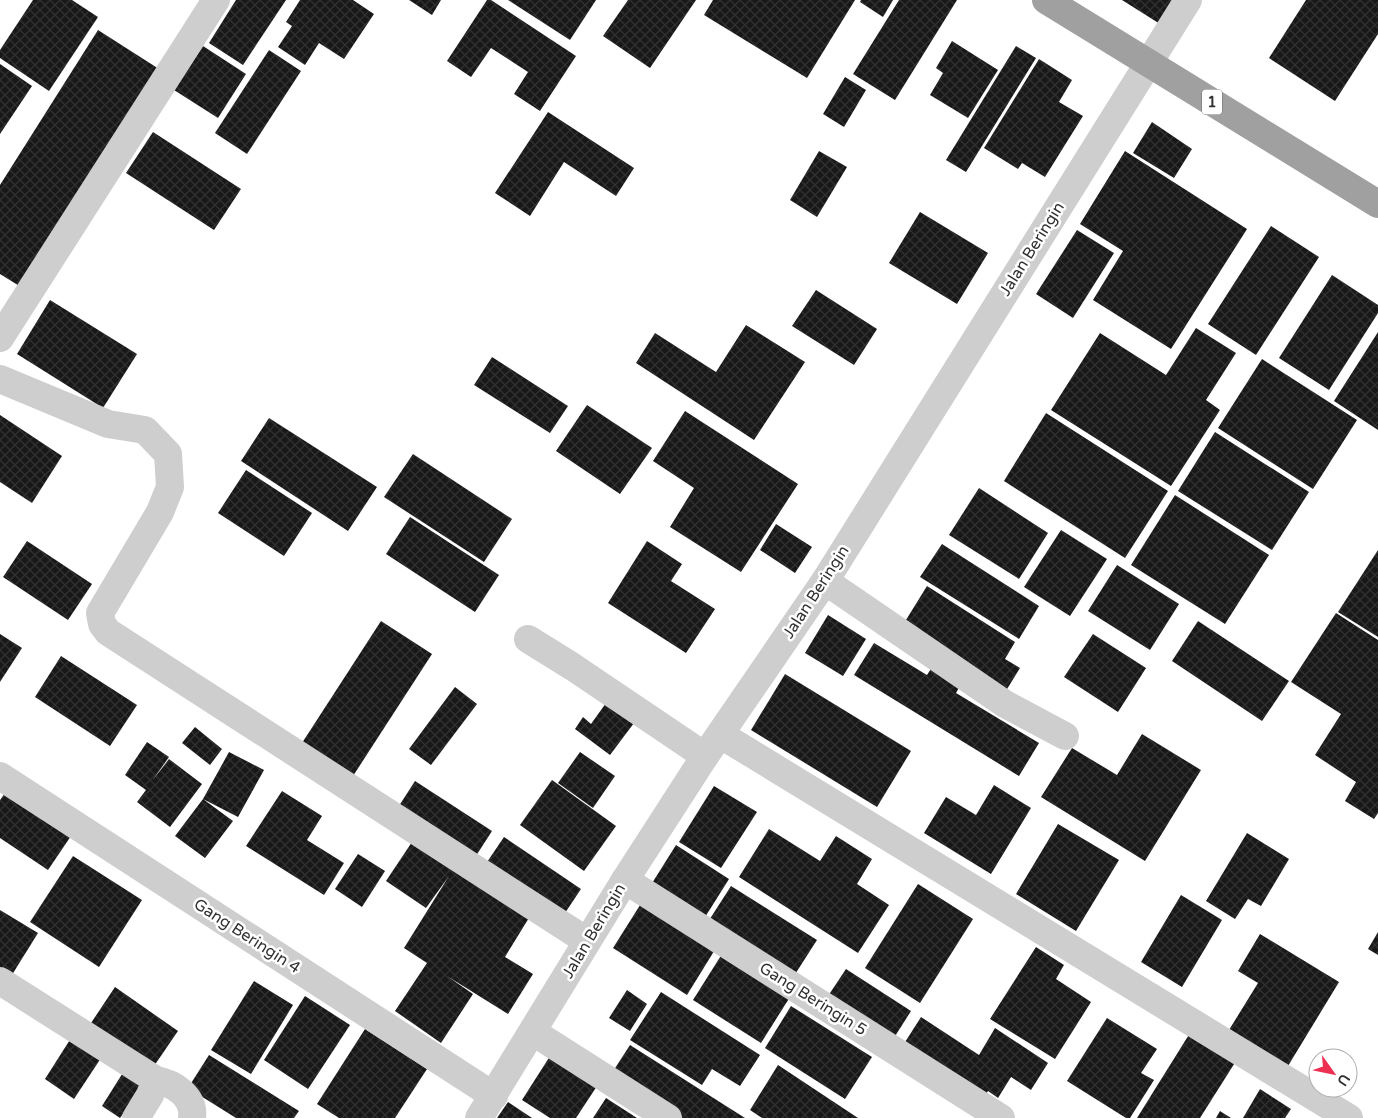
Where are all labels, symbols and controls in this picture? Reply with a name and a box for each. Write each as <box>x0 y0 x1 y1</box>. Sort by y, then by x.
road number: 1 <box>1202 90 1222 114</box>
street label: Jalan Beringin <box>995 198 1069 300</box>
street label: Jalan Beringin <box>778 542 854 642</box>
street label: Jalan Beringin <box>558 880 630 982</box>
street label: Gang Beringin 4 <box>190 894 304 978</box>
street label: Gang Beringin 5 <box>756 958 870 1040</box>
north arrow <box>1308 1048 1358 1098</box>
text: U <box>1333 1071 1354 1089</box>

